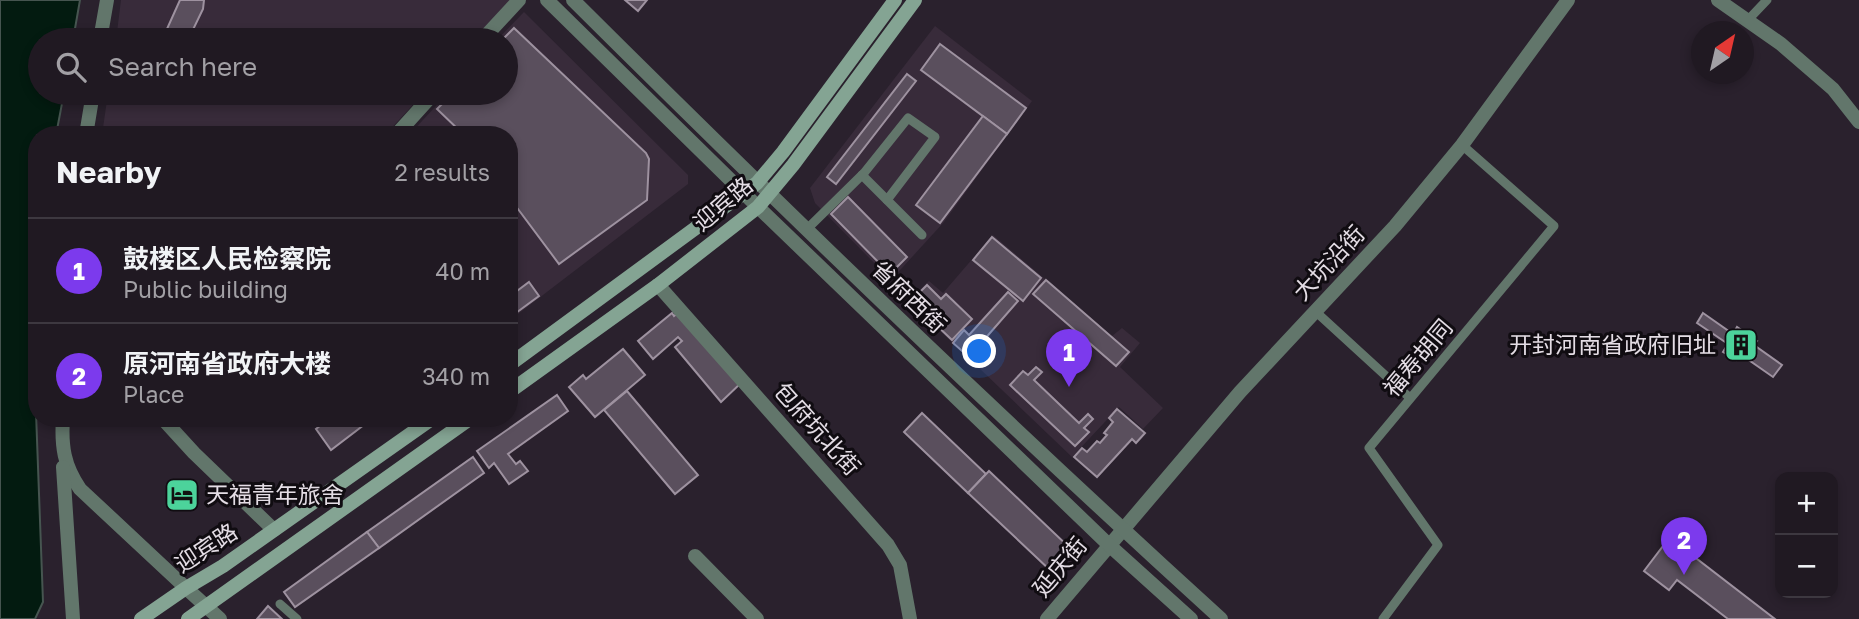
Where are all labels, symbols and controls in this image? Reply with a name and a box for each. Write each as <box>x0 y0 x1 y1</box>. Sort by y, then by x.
north arrow <box>1691 21 1754 84</box>
search box <box>28 28 518 105</box>
icon: search <box>52 48 90 86</box>
text: Search here <box>108 51 257 82</box>
text: Nearby <box>56 154 161 190</box>
text: 2 results <box>394 158 490 186</box>
street label: 迎宾路 <box>687 170 758 236</box>
street label: 大坑沿街 <box>1287 219 1370 306</box>
text: 鼓楼区人民检察院 <box>123 243 331 274</box>
street label: 省府西街 <box>867 254 953 338</box>
text: 1 <box>73 257 85 285</box>
text: 40 m <box>436 257 490 285</box>
text: Public building <box>123 275 288 303</box>
street label: 福寿胡同 <box>1377 313 1458 402</box>
building icon: 开封河南省政府旧址 <box>1722 326 1760 364</box>
pin: 1 <box>1046 329 1092 387</box>
place label: 开封河南省政府旧址 <box>1509 330 1716 358</box>
your location <box>962 334 996 368</box>
text: 原河南省政府大楼 <box>123 348 331 379</box>
text: 2 <box>72 362 86 390</box>
text: 340 m <box>422 362 490 390</box>
street label: 包府坑北街 <box>769 376 867 480</box>
text: Place <box>123 380 184 408</box>
map controls <box>1775 472 1838 598</box>
button: + <box>1775 472 1838 535</box>
hotel icon: 天福青年旅舍 <box>163 476 201 514</box>
place label: 天福青年旅舍 <box>206 480 344 508</box>
street label: 迎宾路 <box>169 517 242 578</box>
pin: 2 <box>1661 517 1707 575</box>
street label: 延庆街 <box>1026 531 1092 602</box>
button: − <box>1775 535 1838 598</box>

